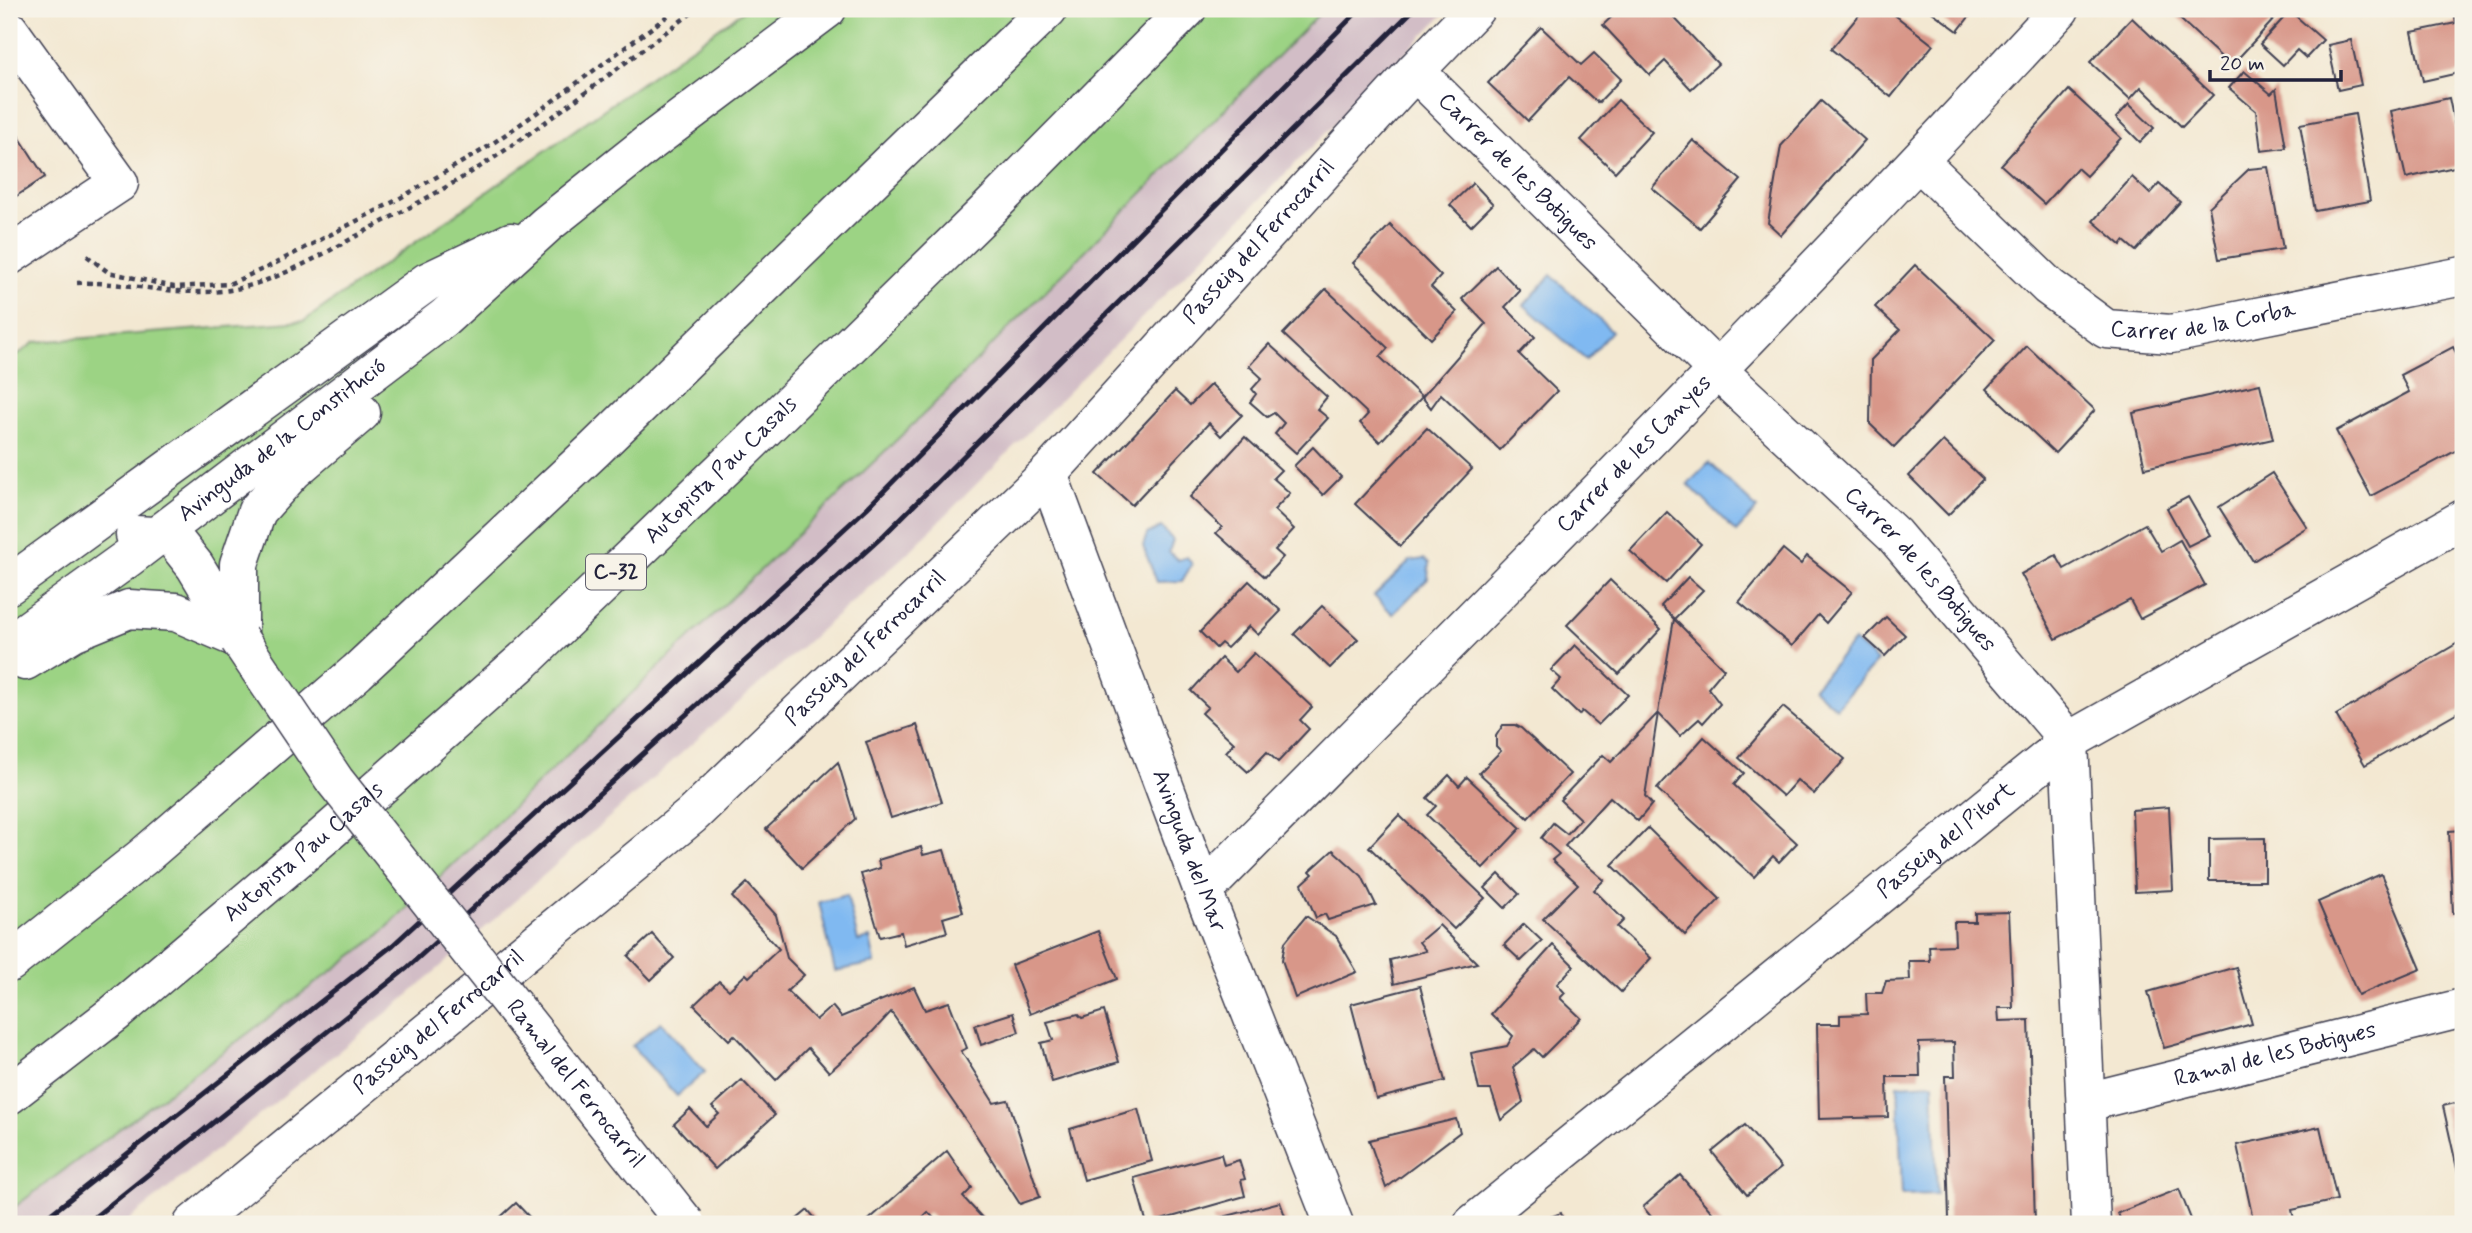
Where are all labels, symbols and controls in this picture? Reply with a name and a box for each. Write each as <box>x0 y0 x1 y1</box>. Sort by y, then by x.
scale bar <box>2210 38 2341 82</box>
text: 20 m <box>2220 50 2265 78</box>
street label: Carrer de les Botigues <box>1431 87 1604 258</box>
street label: Passeig del Ferrocarril <box>1176 153 1342 331</box>
street label: Carrer de la Corba <box>2109 295 2298 349</box>
street label: Avinguda de la Constitució <box>172 352 393 529</box>
street label: Carrer de les Canyes <box>1550 369 1719 540</box>
street label: Autopista Pau Casals <box>638 390 804 551</box>
street label: Carrer de les Botigues <box>1837 481 2002 659</box>
road number: C-32 <box>586 554 646 590</box>
street label: Passeig del Ferrocarril <box>779 564 953 733</box>
street label: Avinguda del Mar <box>1144 765 1233 937</box>
street label: Autopista Pau Casals <box>218 775 390 929</box>
street label: Passeig del Pitort <box>1871 775 2022 906</box>
street label: Passeig del Ferrocarril <box>347 943 531 1102</box>
street label: Ramal del Ferrocarril <box>499 994 651 1174</box>
street label: Ramal de les Botigues <box>2171 1015 2379 1095</box>

